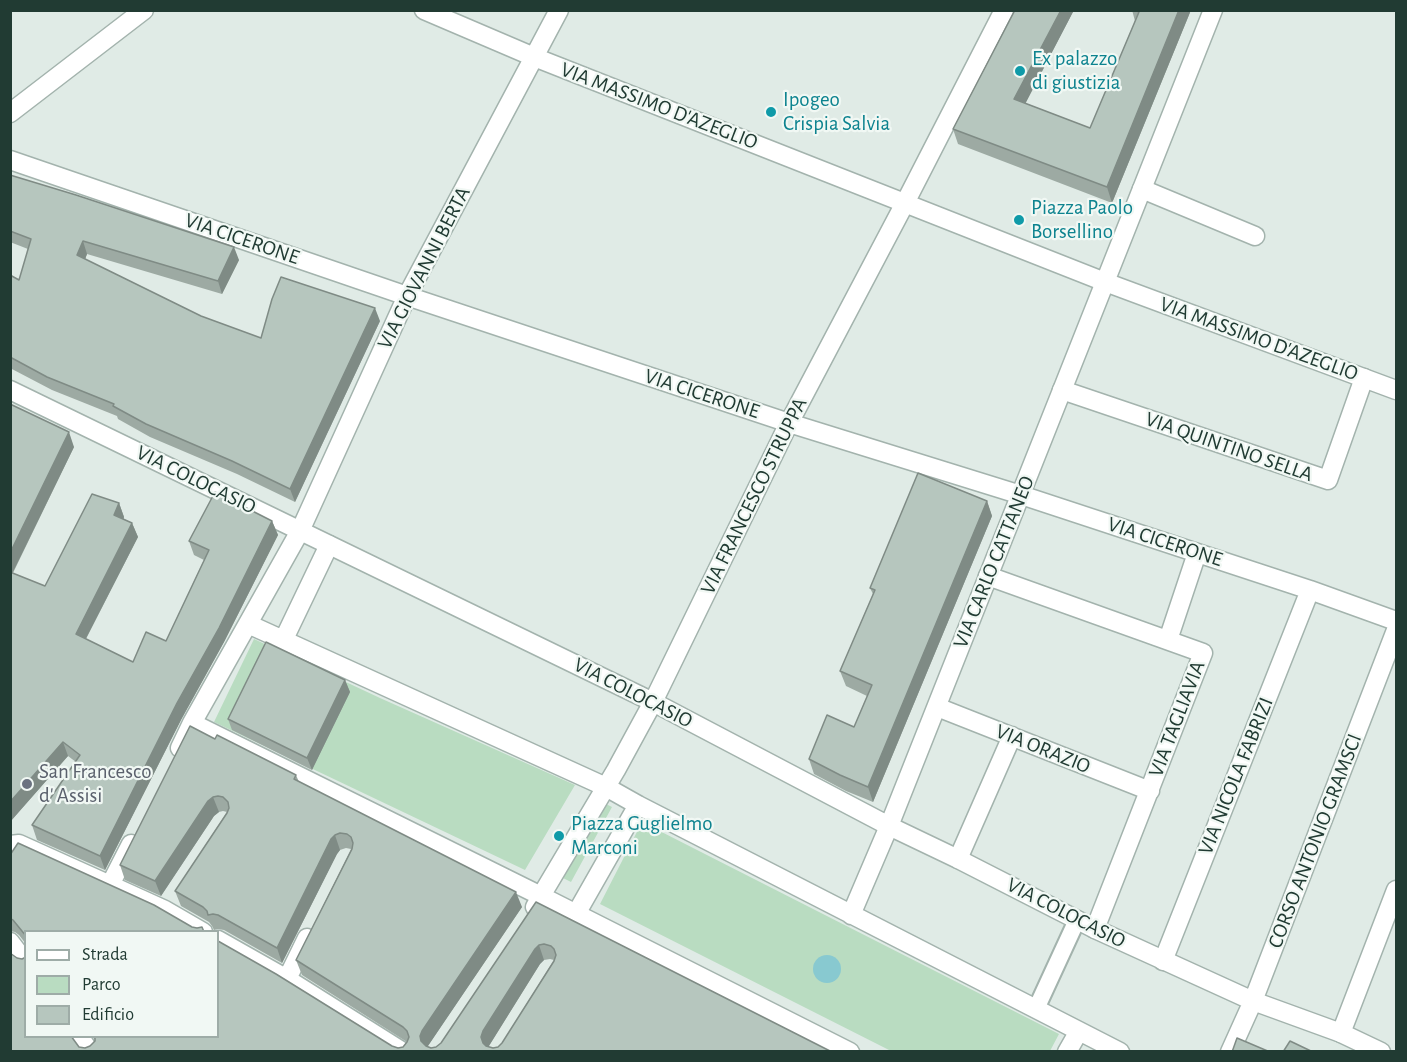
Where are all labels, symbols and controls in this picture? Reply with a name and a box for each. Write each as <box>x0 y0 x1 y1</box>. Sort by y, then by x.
place label: Ex palazzo di giustizia <box>1032 46 1120 96</box>
street label: VIA MASSIMO D'AZEGLIO <box>557 57 761 155</box>
marker: Ex palazzo di giustizia <box>1013 64 1027 78</box>
place label: Ipogeo Crispia Salvia <box>783 87 890 137</box>
marker: Ipogeo Crispia Salvia <box>764 105 778 119</box>
street label: VIA GIOVANNI BERTA <box>372 183 476 353</box>
place label: Piazza Paolo Borsellino <box>1031 195 1133 245</box>
street label: VIA CICERONE <box>181 208 303 270</box>
marker: Piazza Paolo Borsellino <box>1012 213 1026 227</box>
street label: VIA MASSIMO D'AZEGLIO <box>1156 291 1362 387</box>
street label: VIA CICERONE <box>641 364 763 424</box>
street label: VIA FRANCESCO STRUPPA <box>695 393 813 599</box>
street label: VIA QUINTINO SELLA <box>1142 406 1316 488</box>
street label: VIA COLOCASIO <box>132 440 260 520</box>
street label: VIA CARLO CATTANEO <box>948 472 1040 652</box>
street label: VIA CICERONE <box>1104 512 1226 572</box>
street label: VIA COLOCASIO <box>569 652 697 734</box>
street label: VIA TAGLIAVIA <box>1143 657 1211 781</box>
street label: VIA NICOLA FABRIZI <box>1193 694 1279 858</box>
street label: VIA ORAZIO <box>992 719 1094 779</box>
street label: CORSO ANTONIO GRAMSCI <box>1262 730 1368 952</box>
place label: San Francesco d' Assisi <box>39 759 151 809</box>
marker: San Francesco d' Assisi <box>20 777 34 791</box>
place label: Piazza Guglielmo Marconi <box>571 811 713 861</box>
marker: Piazza Guglielmo Marconi <box>552 829 566 843</box>
street label: VIA COLOCASIO <box>1002 872 1130 954</box>
legend <box>24 930 219 1038</box>
text: Strada <box>82 946 128 964</box>
text: Parco <box>82 976 121 994</box>
text: Edificio <box>82 1006 134 1024</box>

